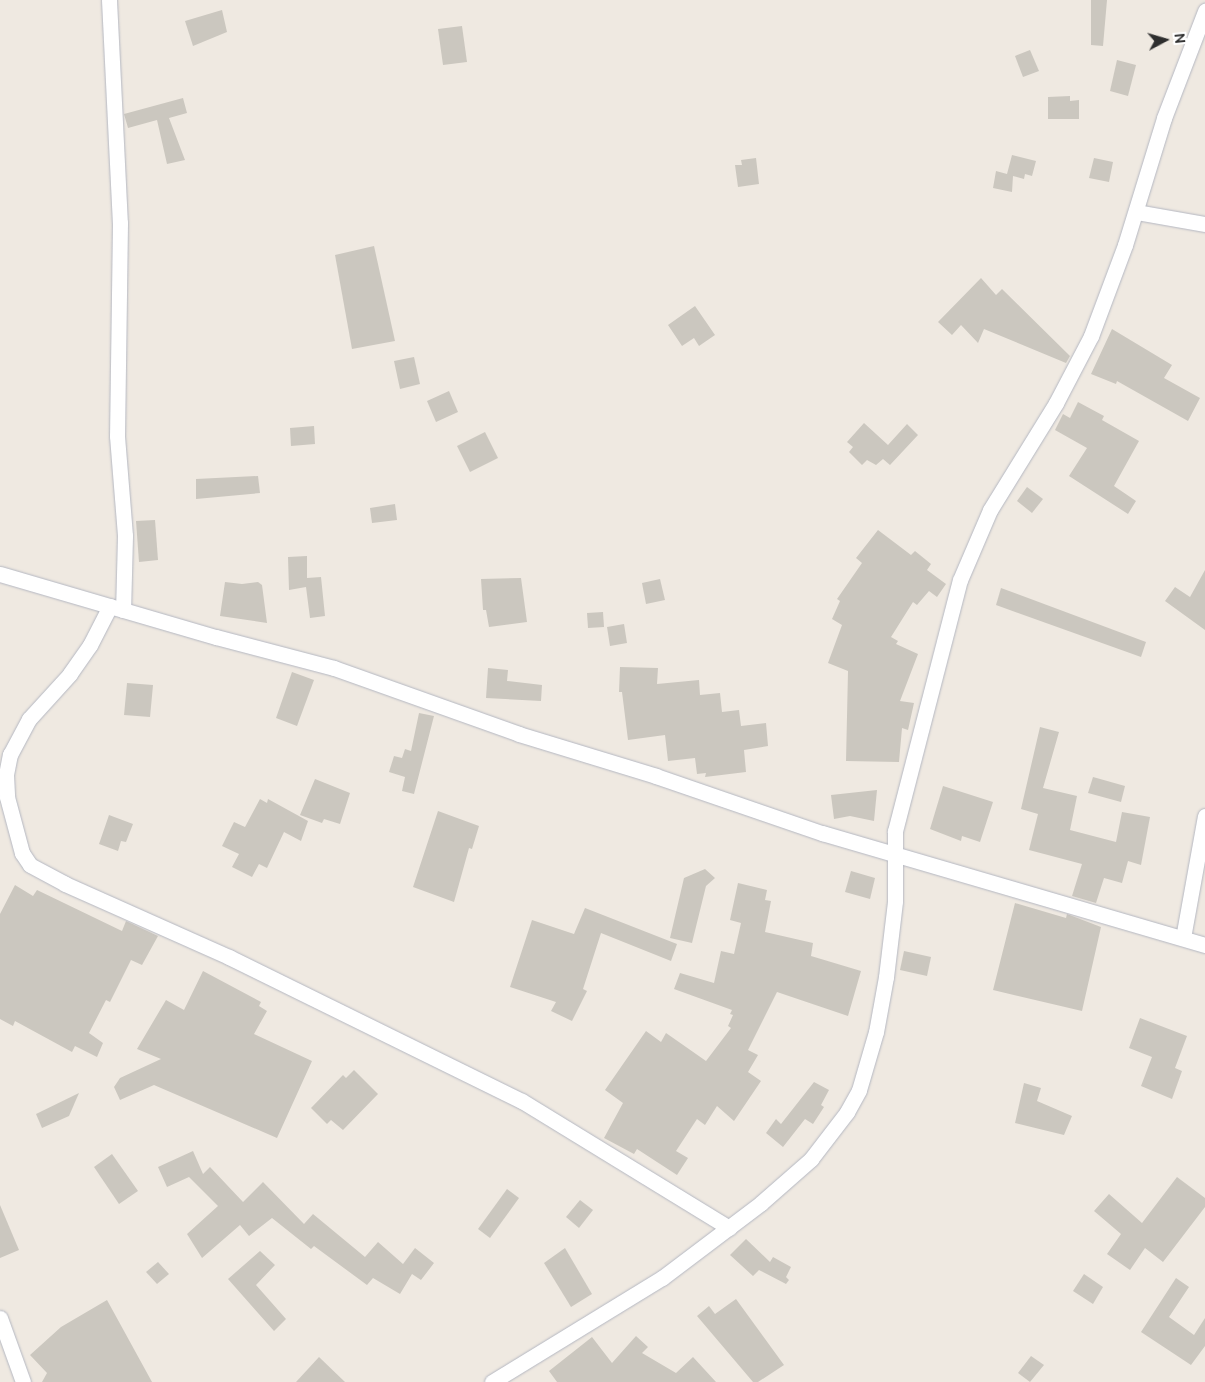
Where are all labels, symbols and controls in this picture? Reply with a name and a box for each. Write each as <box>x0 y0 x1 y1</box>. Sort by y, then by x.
north arrow <box>1140 15 1190 65</box>
text: N <box>1171 32 1188 44</box>

